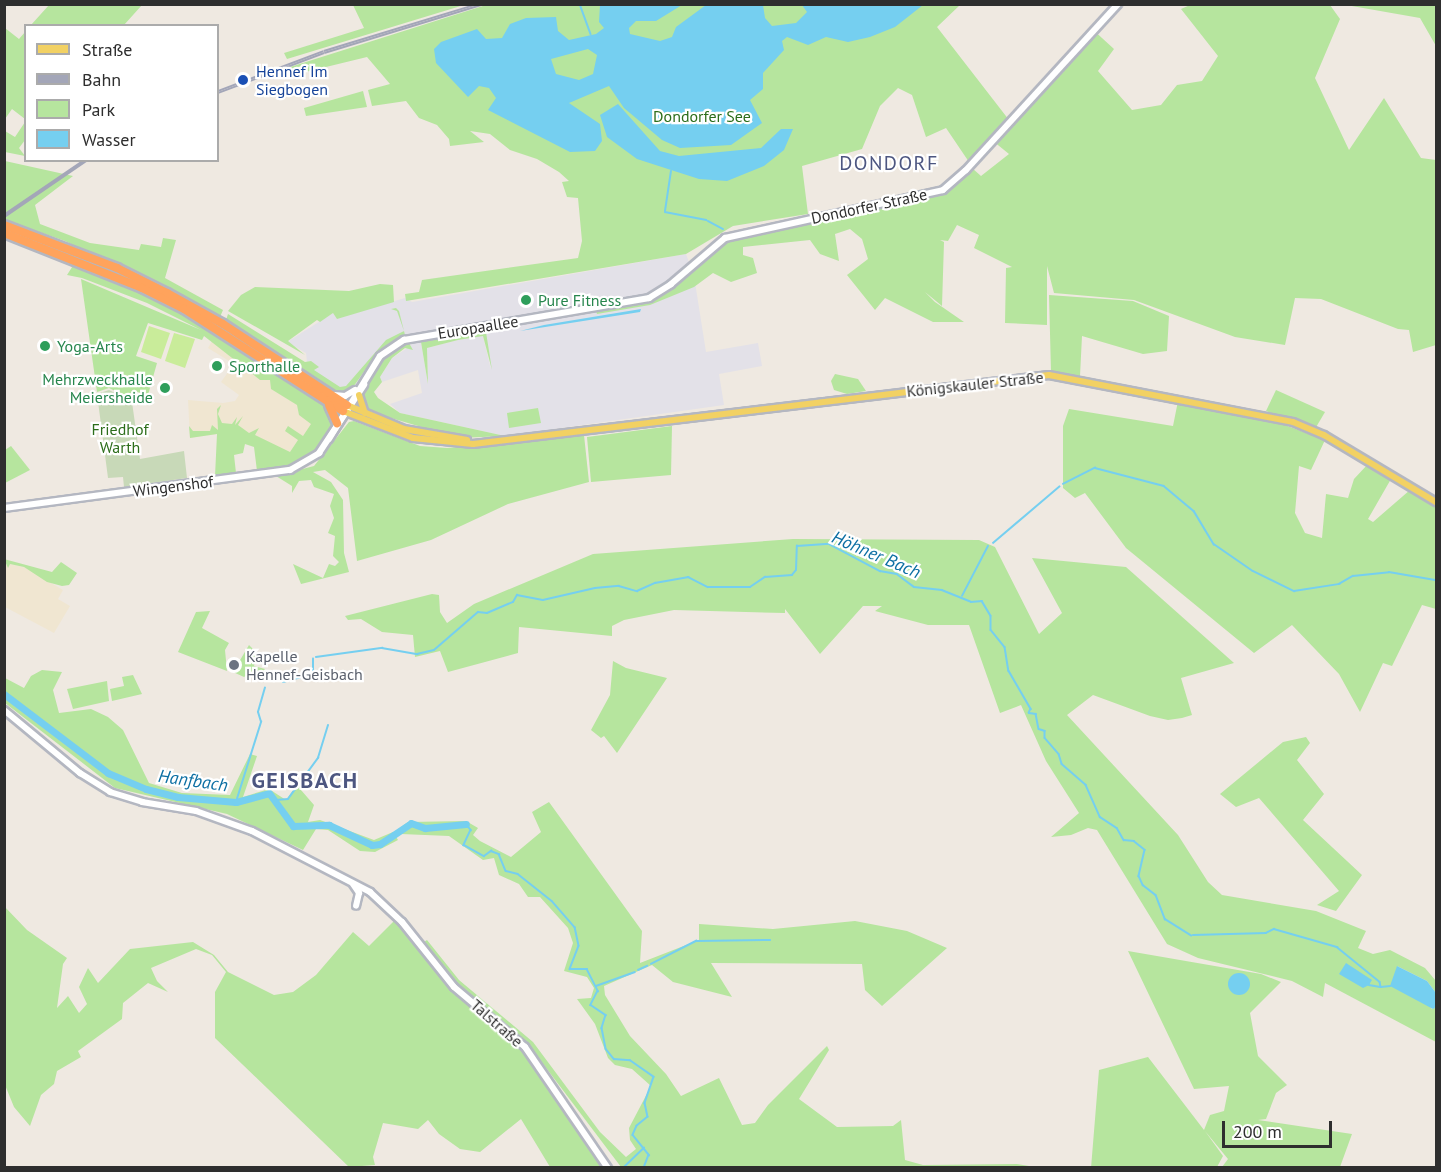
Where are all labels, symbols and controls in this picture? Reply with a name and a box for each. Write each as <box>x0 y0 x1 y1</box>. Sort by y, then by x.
legend <box>24 24 219 162</box>
text: Straße <box>82 38 133 61</box>
place label: Hennef Im Siegbogen <box>256 61 328 99</box>
text: Bahn <box>82 68 121 91</box>
marker: Hennef Im Siegbogen <box>234 71 252 89</box>
text: Park <box>82 98 115 121</box>
park label: Dondorfer See <box>653 106 751 126</box>
text: Wasser <box>82 128 136 151</box>
district label: DONDORF <box>839 151 939 175</box>
street label: Dondorfer Straße <box>809 184 929 228</box>
place label: Pure Fitness <box>538 290 621 310</box>
marker: Pure Fitness <box>519 293 533 307</box>
street label: Europaallee <box>436 311 520 343</box>
place label: Yoga-Arts <box>57 336 123 356</box>
marker: Yoga-Arts <box>38 339 52 353</box>
place label: Sporthalle <box>229 356 300 376</box>
marker: Sporthalle <box>210 359 224 373</box>
street label: Königskauler Straße <box>906 367 1044 401</box>
place label: Mehrzweckhalle Meiersheide <box>42 369 153 407</box>
marker: Mehrzweckhalle Meiersheide <box>158 381 172 395</box>
park label: Friedhof Warth <box>92 419 148 457</box>
street label: Wingenshof <box>132 472 214 500</box>
water label: Höhner Bach <box>828 527 924 583</box>
place label: Kapelle Hennef-Geisbach <box>246 646 363 684</box>
marker: Kapelle Hennef-Geisbach <box>227 658 241 672</box>
water label: Hanfbach <box>157 765 229 797</box>
district label: GEISBACH <box>251 768 359 794</box>
street label: Talstraße <box>467 995 527 1051</box>
scale bar <box>1225 1109 1334 1147</box>
text: 200 m <box>1233 1120 1282 1143</box>

